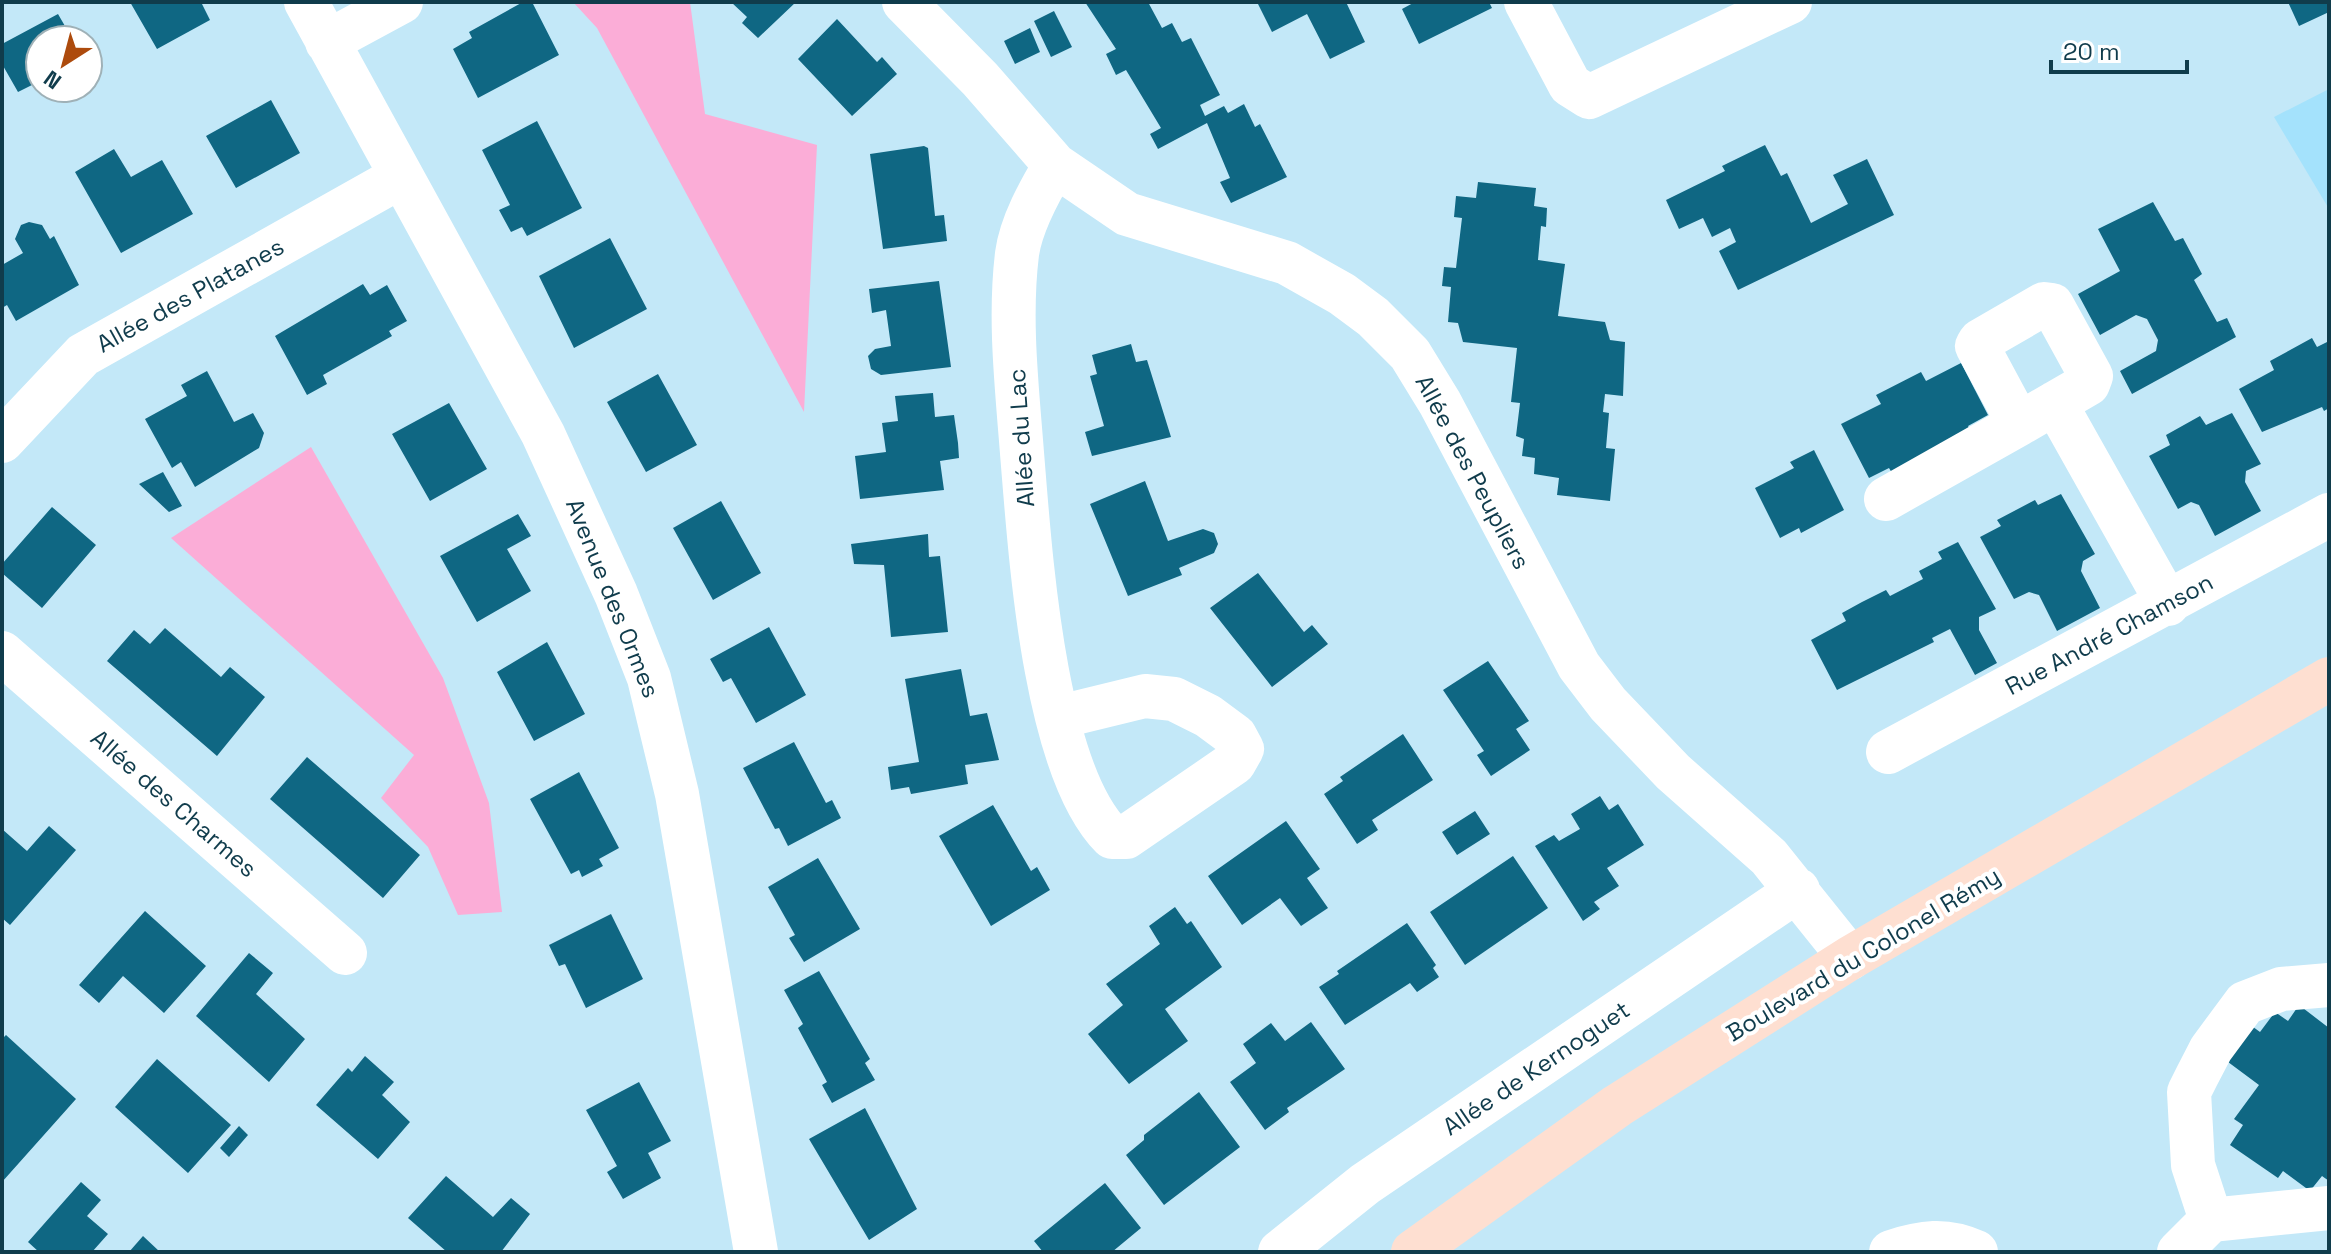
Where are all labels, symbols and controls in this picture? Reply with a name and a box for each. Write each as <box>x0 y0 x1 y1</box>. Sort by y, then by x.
north arrow <box>24 24 104 104</box>
scale bar <box>2051 24 2187 74</box>
text: 20 m <box>2063 36 2120 67</box>
text: N <box>38 65 66 96</box>
street label: Allée des Platanes <box>91 231 289 359</box>
street label: Allée du Lac <box>1001 368 1041 508</box>
street label: Allée des Peupliers <box>1409 369 1537 575</box>
street label: Avenue des Ormes <box>559 494 667 702</box>
street label: Rue André Chamson <box>2000 566 2218 702</box>
street label: Allée des Charmes <box>84 722 264 884</box>
street label: Boulevard du Colonel Rémy <box>1720 860 2006 1048</box>
street label: Allée de Kernoguet <box>1437 994 1635 1142</box>

